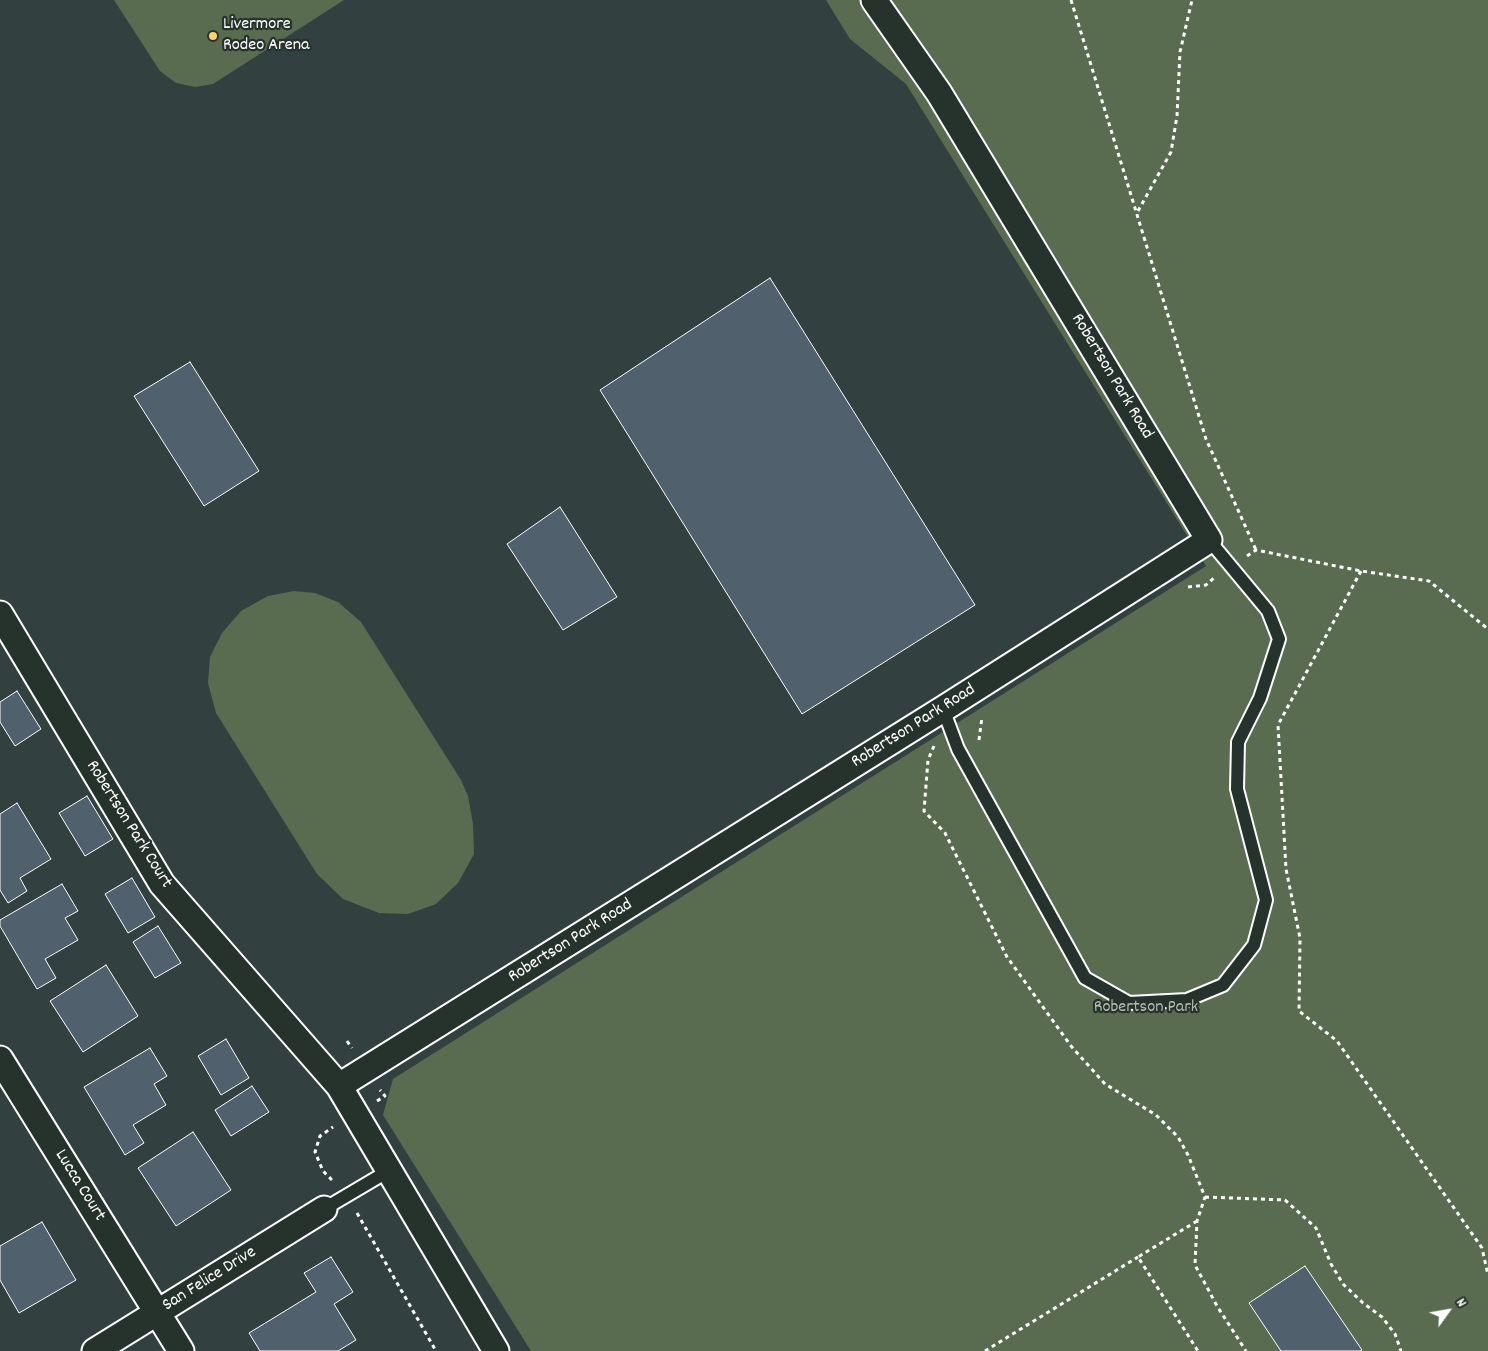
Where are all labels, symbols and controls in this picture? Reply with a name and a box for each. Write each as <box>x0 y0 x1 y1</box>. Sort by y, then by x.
place label: Livermore Rodeo Arena <box>223 15 309 58</box>
marker: Livermore Rodeo Arena <box>207 30 219 42</box>
street label: Robertson Park Road <box>1065 310 1157 444</box>
street label: Robertson Park Road <box>848 680 980 774</box>
street label: Robertson Park Court <box>80 757 176 893</box>
street label: Robertson Park Road <box>505 895 637 989</box>
park label: Robertson Park <box>1094 998 1198 1020</box>
street label: Lucca Court <box>49 1146 109 1226</box>
street label: San Felice Drive <box>159 1243 261 1317</box>
north arrow <box>1423 1286 1473 1336</box>
text: N <box>1450 1295 1471 1311</box>

